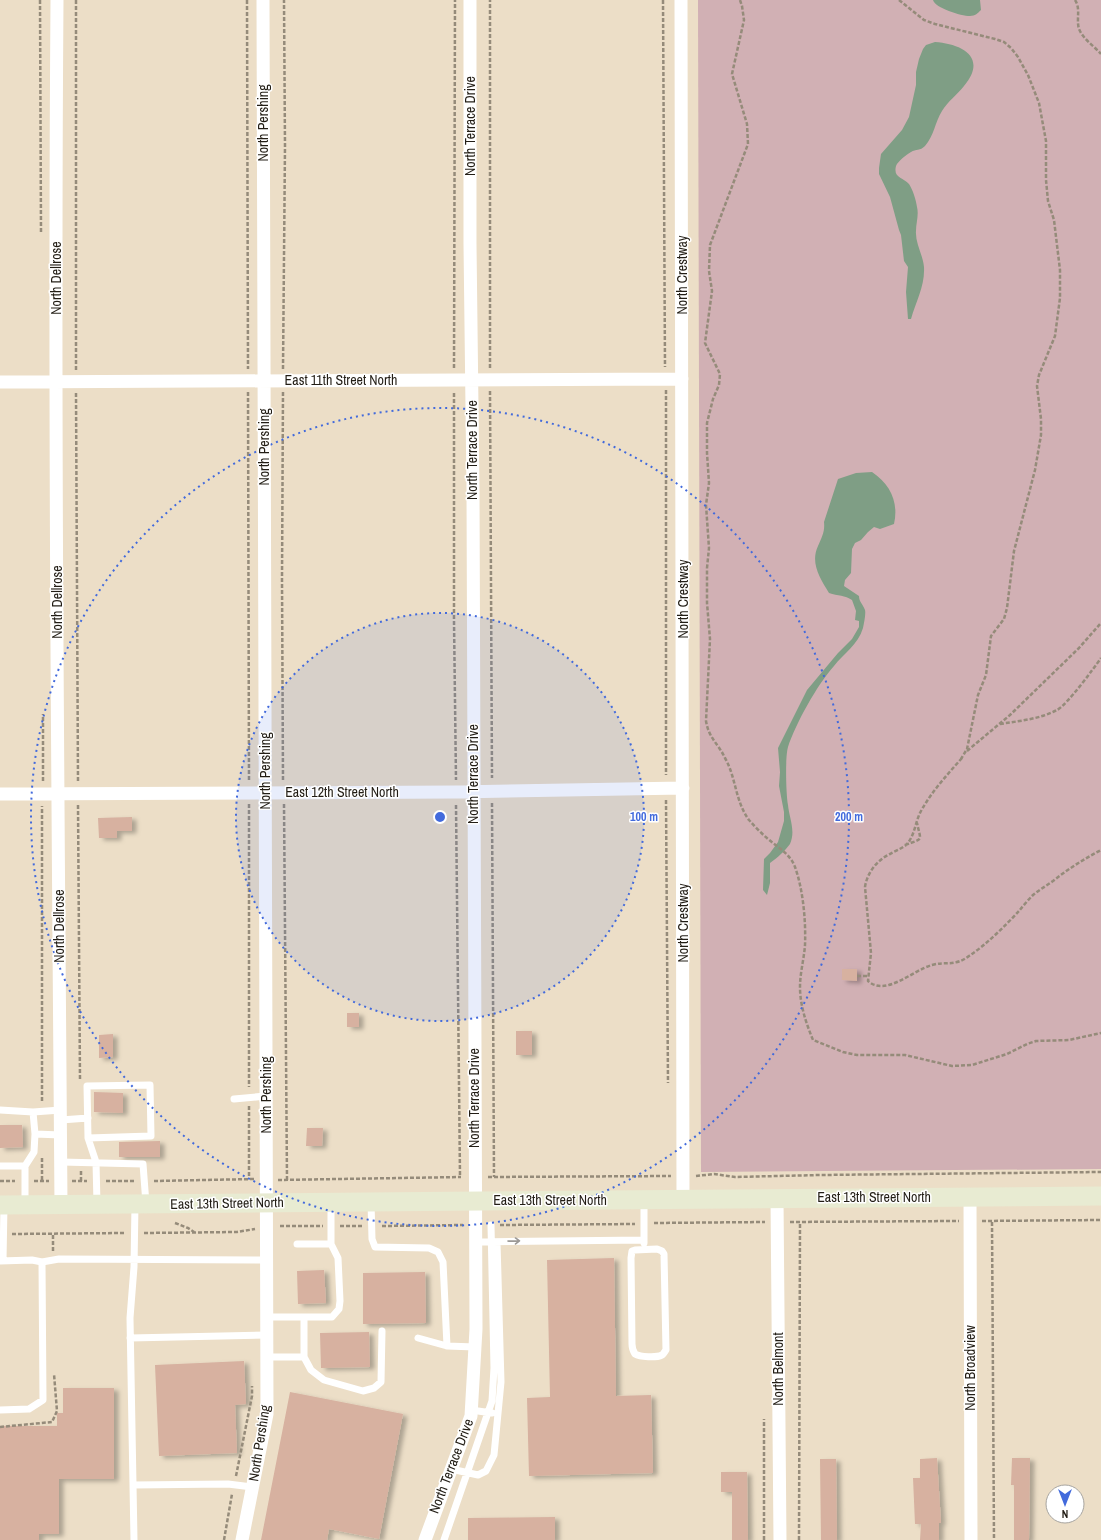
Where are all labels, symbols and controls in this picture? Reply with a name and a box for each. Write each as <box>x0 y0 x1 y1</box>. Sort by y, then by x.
street label: North Terrace Drive <box>461 76 479 176</box>
street label: North Pershing <box>254 84 272 162</box>
street label: North Crestway <box>673 235 691 315</box>
street label: North Dellrose <box>47 241 65 315</box>
street label: East 11th Street North <box>285 371 397 389</box>
street label: North Terrace Drive <box>463 400 481 500</box>
street label: North Pershing <box>255 408 273 486</box>
street label: North Crestway <box>674 559 692 639</box>
street label: North Dellrose <box>48 565 66 639</box>
street label: North Terrace Drive <box>464 724 482 824</box>
street label: North Pershing <box>256 732 274 810</box>
street label: East 12th Street North <box>285 783 399 801</box>
text: 100 m <box>630 809 658 825</box>
text: 200 m <box>835 809 863 825</box>
centre of rings <box>433 810 447 824</box>
street label: North Crestway <box>674 883 692 963</box>
street label: North Dellrose <box>50 889 68 963</box>
street label: North Terrace Drive <box>465 1048 483 1148</box>
street label: North Pershing <box>257 1056 275 1134</box>
street label: East 13th Street North <box>817 1188 931 1206</box>
street label: East 13th Street North <box>493 1191 607 1209</box>
street label: East 13th Street North <box>170 1193 284 1213</box>
one-way arrow <box>507 1237 520 1245</box>
street label: North Broadview <box>961 1325 979 1411</box>
street label: North Belmont <box>769 1332 787 1406</box>
street label: North Pershing <box>244 1403 274 1483</box>
street label: North Terrace Drive <box>425 1416 477 1516</box>
north arrow <box>1045 1484 1085 1524</box>
text: N <box>1062 1507 1068 1521</box>

